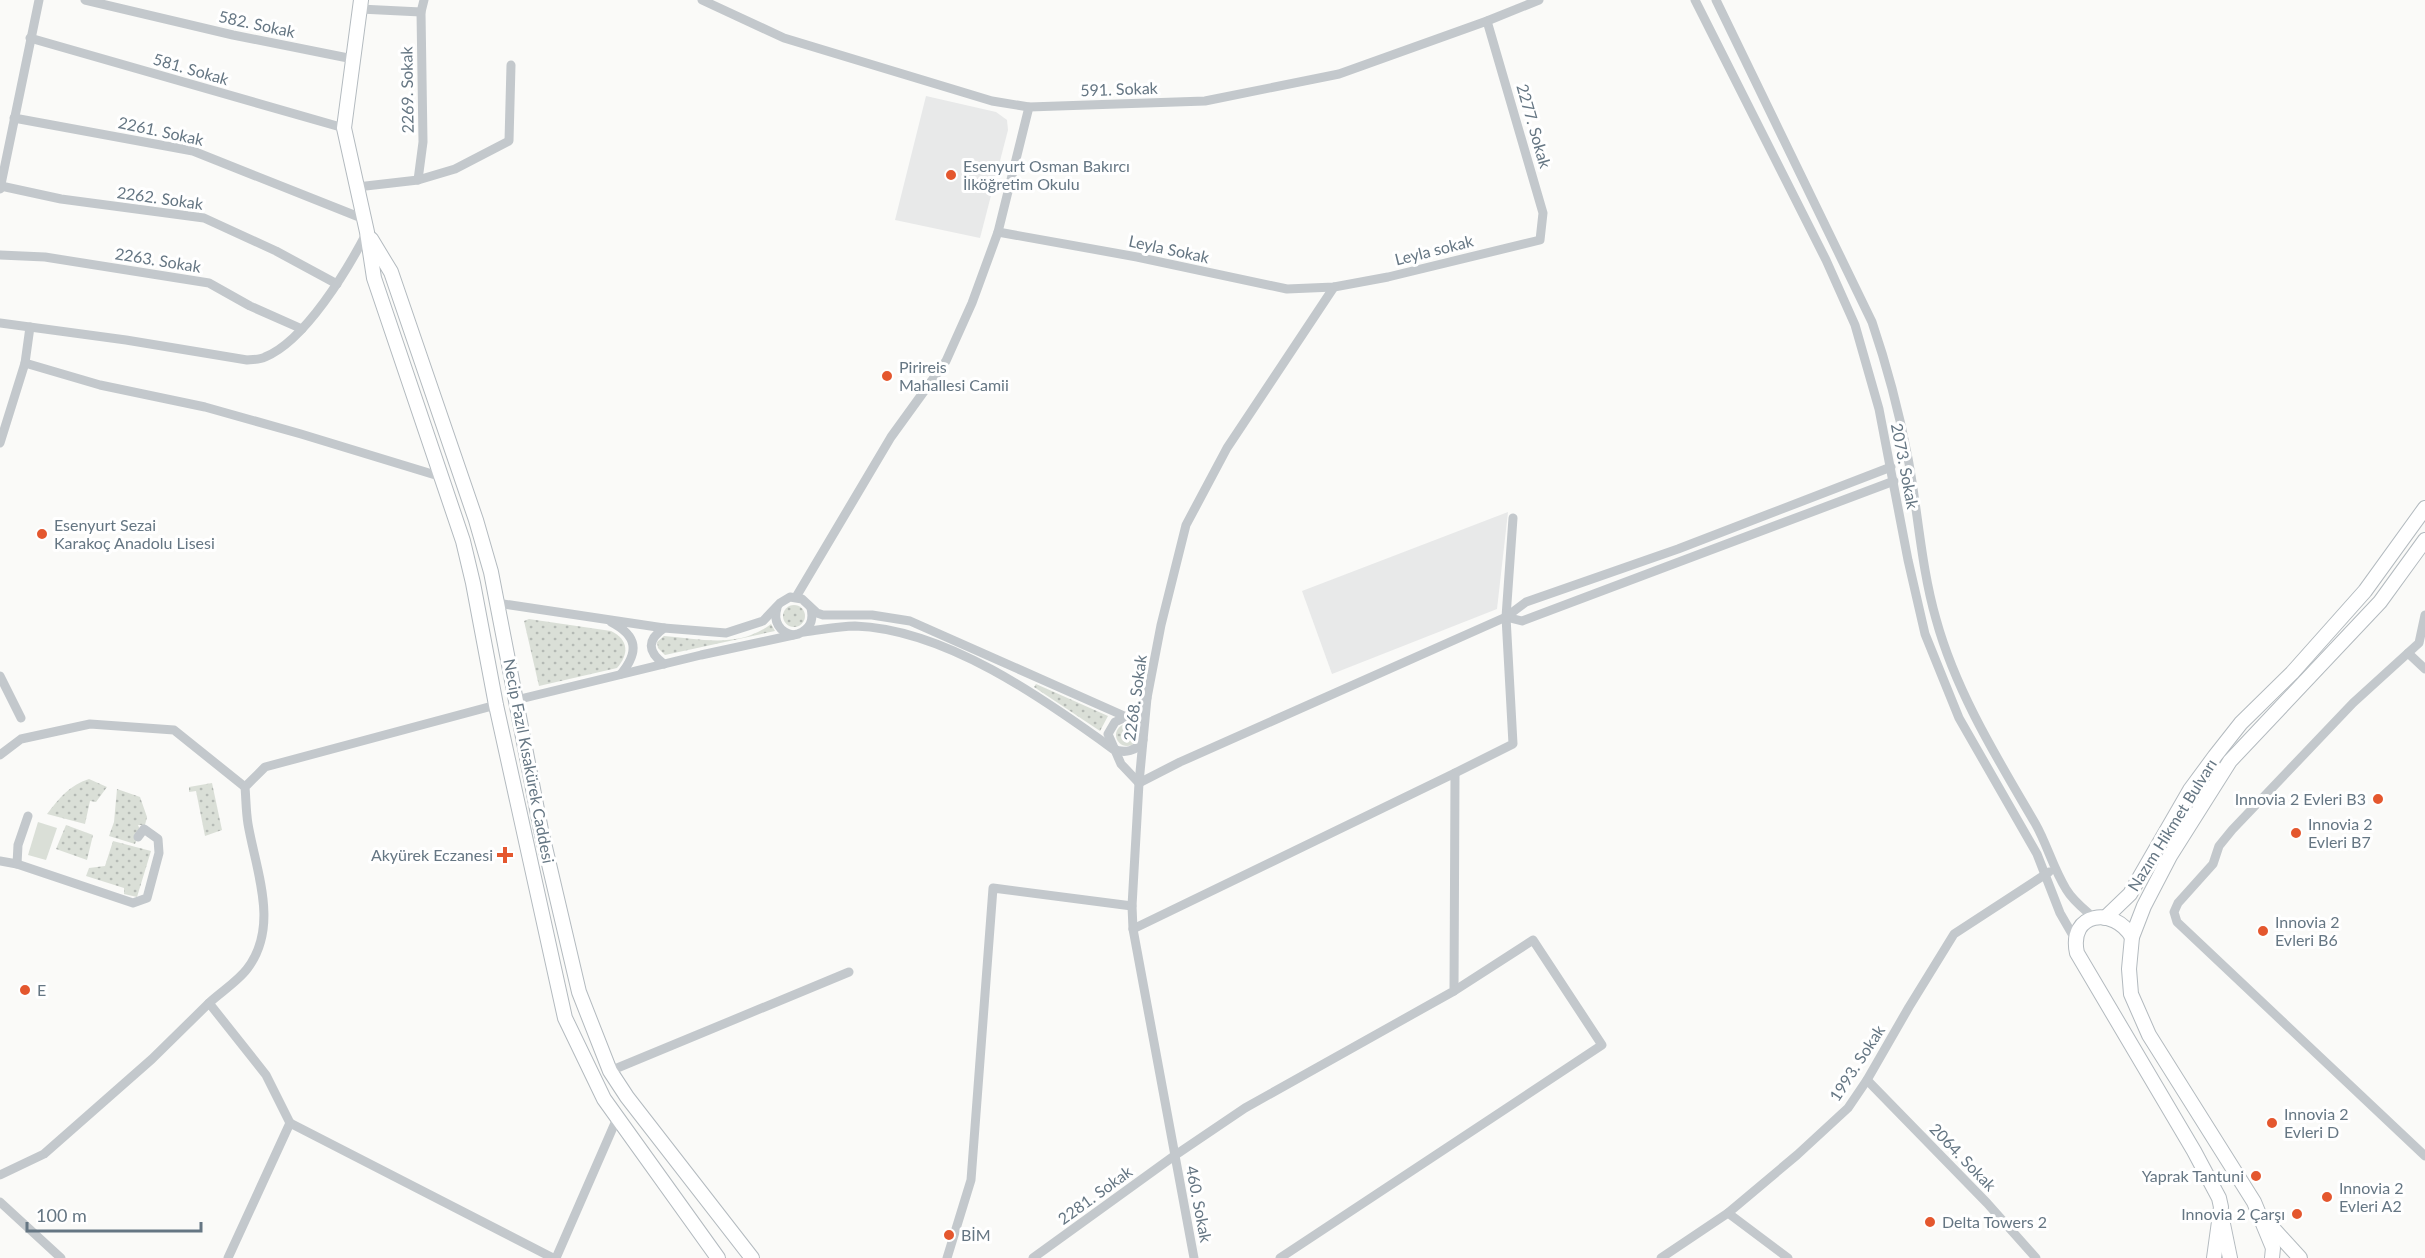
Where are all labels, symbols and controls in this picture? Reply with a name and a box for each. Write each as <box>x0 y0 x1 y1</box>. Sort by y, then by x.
street label: 582. Sokak <box>217 6 298 41</box>
street label: 2269. Sokak <box>396 46 417 134</box>
street label: 581. Sokak <box>151 49 232 89</box>
street label: 591. Sokak <box>1080 78 1159 99</box>
street label: 2277. Sokak <box>1513 81 1556 171</box>
street label: 2261. Sokak <box>117 112 206 149</box>
place label: Esenyurt Osman Bakırcı İlköğretim Okulu <box>963 156 1130 193</box>
marker: Esenyurt Osman Bakırcı İlköğretim Okulu <box>944 168 958 182</box>
street label: 2262. Sokak <box>116 182 205 213</box>
street label: Leyla sokak <box>1393 230 1476 268</box>
street label: Leyla Sokak <box>1127 231 1212 266</box>
street label: 2263. Sokak <box>114 243 203 276</box>
place label: Pirireis Mahallesi Camii <box>899 357 1009 394</box>
marker: Pirireis Mahallesi Camii <box>880 369 894 383</box>
street label: 2073. Sokak <box>1888 421 1923 511</box>
place label: Esenyurt Sezai Karakoç Anadolu Lisesi <box>54 515 215 552</box>
marker: Esenyurt Sezai Karakoç Anadolu Lisesi <box>35 527 49 541</box>
street label: 2268. Sokak <box>1119 653 1150 742</box>
street label: Necip Fazıl Kısakürek Caddesi <box>500 657 559 865</box>
street label: Nazım Hikmet Bulvarı <box>2123 755 2220 894</box>
place label: Innovia 2 Evleri B3 <box>2235 789 2366 808</box>
marker: Innovia 2 Evleri B3 <box>2371 792 2385 806</box>
place label: Innovia 2 Evleri B7 <box>2308 814 2373 851</box>
marker: Innovia 2 Evleri B7 <box>2289 826 2303 840</box>
place label: Akyürek Eczanesi <box>371 845 493 864</box>
marker: Akyürek Eczanesi <box>498 848 512 862</box>
place label: Innovia 2 Evleri B6 <box>2275 912 2340 949</box>
marker: Innovia 2 Evleri B6 <box>2256 924 2270 938</box>
place label: E <box>37 980 46 999</box>
marker: E <box>18 983 32 997</box>
street label: 1993. Sokak <box>1825 1020 1889 1104</box>
place label: Innovia 2 Evleri D <box>2284 1104 2349 1141</box>
marker: Innovia 2 Evleri D <box>2265 1116 2279 1130</box>
street label: 2064. Sokak <box>1926 1119 2001 1195</box>
street label: 2281. Sokak <box>1054 1161 1136 1228</box>
street label: 460. Sokak <box>1183 1164 1216 1245</box>
place label: Yaprak Tantuni <box>2142 1166 2244 1185</box>
marker: Yaprak Tantuni <box>2249 1169 2263 1183</box>
place label: Innovia 2 Evleri A2 <box>2339 1178 2404 1215</box>
marker: Innovia 2 Evleri A2 <box>2320 1190 2334 1204</box>
scale bar <box>27 1195 201 1233</box>
text: 100 m <box>36 1204 87 1226</box>
place label: Innovia 2 Çarşı <box>2181 1204 2285 1223</box>
marker: Innovia 2 Çarşı <box>2290 1207 2304 1221</box>
place label: Delta Towers 2 <box>1942 1212 2047 1231</box>
marker: Delta Towers 2 <box>1923 1215 1937 1229</box>
place label: BİM <box>961 1225 991 1244</box>
marker: BİM <box>942 1228 956 1242</box>

